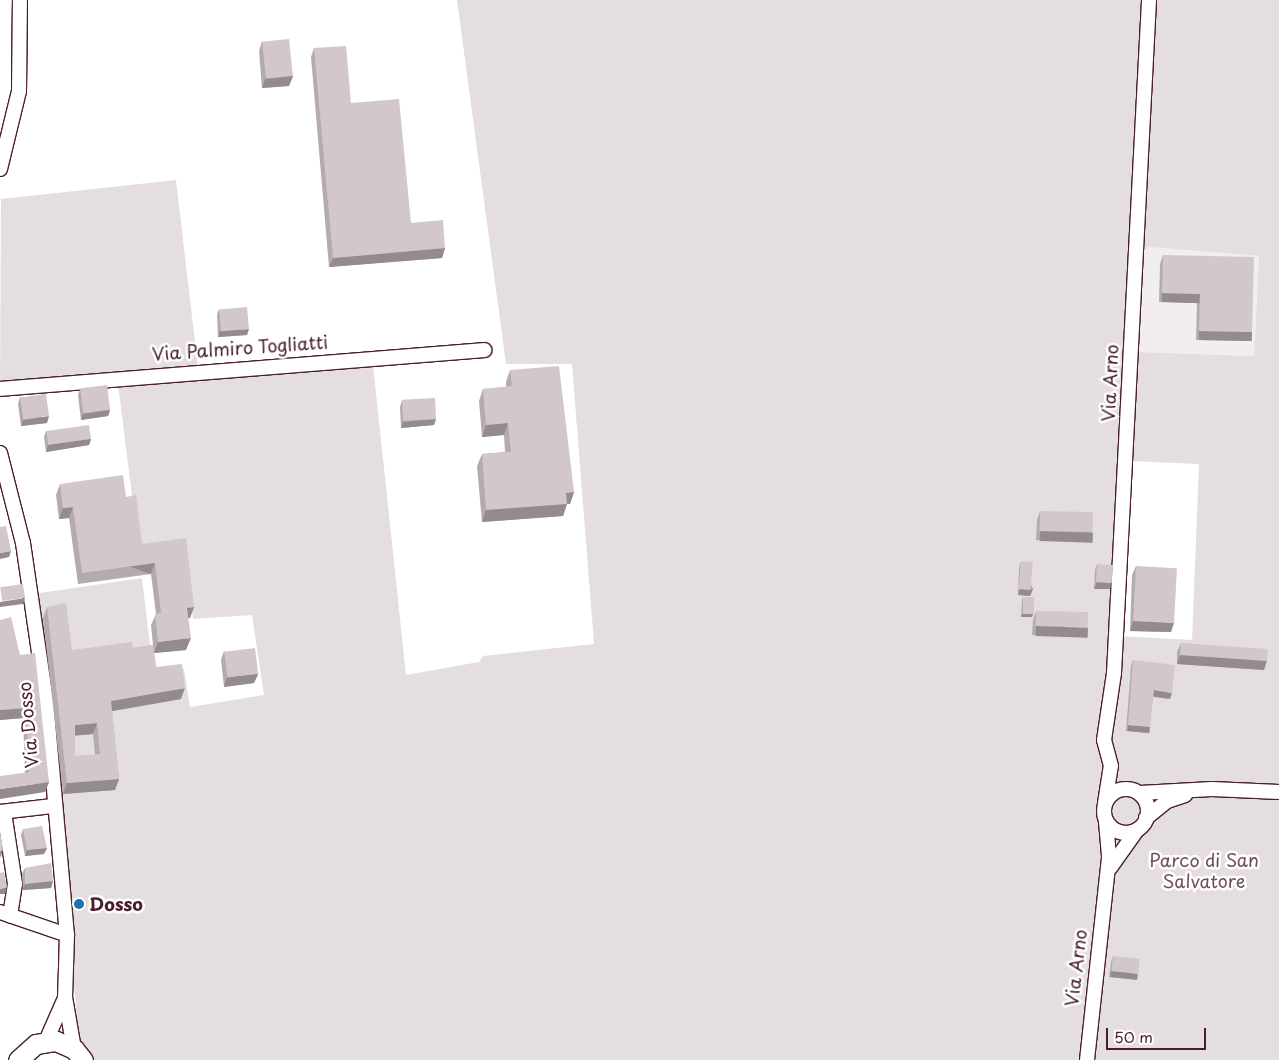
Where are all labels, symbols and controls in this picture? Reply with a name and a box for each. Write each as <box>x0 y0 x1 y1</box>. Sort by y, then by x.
street label: Via Palmiro Togliatti <box>151 331 329 365</box>
street label: Via Arno <box>1097 344 1123 422</box>
street label: Via Dosso <box>13 681 43 769</box>
park label: Parco di San Salvatore <box>1149 850 1259 892</box>
place label: Dosso <box>89 893 143 915</box>
marker: Dosso <box>73 898 85 910</box>
street label: Via Arno <box>1061 928 1091 1008</box>
scale bar <box>1109 1018 1209 1050</box>
text: 50 m <box>1114 1025 1153 1048</box>

